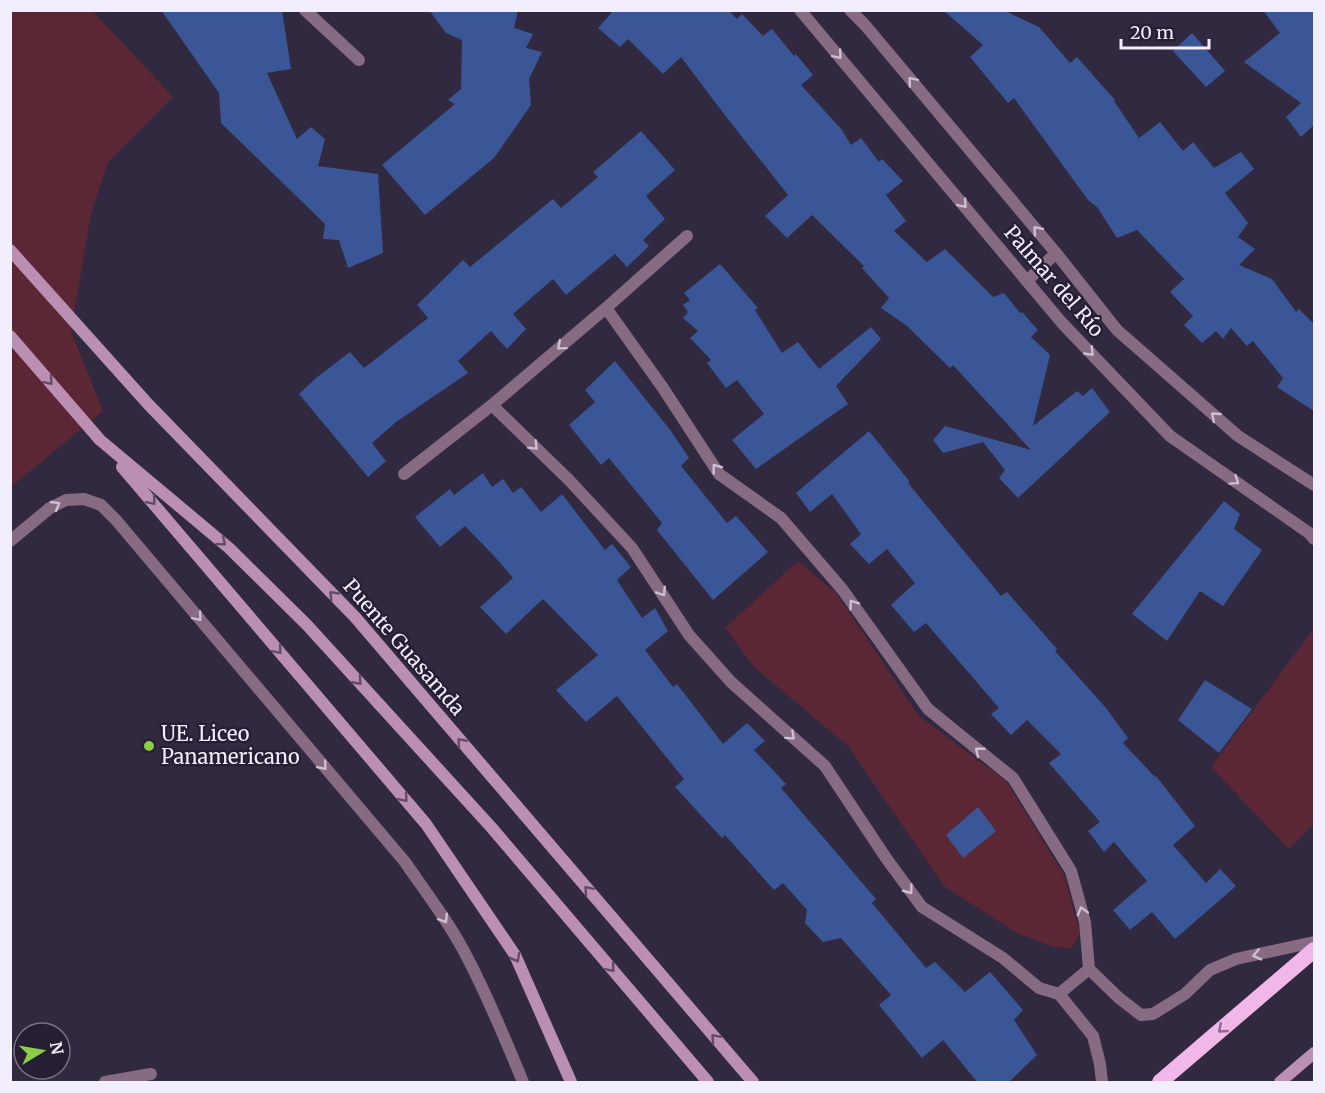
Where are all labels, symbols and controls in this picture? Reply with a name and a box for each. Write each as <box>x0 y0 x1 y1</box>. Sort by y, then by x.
scale bar <box>1121 12 1210 50</box>
text: 20 m <box>1130 21 1174 44</box>
one-way arrow <box>830 48 841 59</box>
one-way arrow <box>908 77 919 88</box>
one-way arrow <box>956 197 967 208</box>
street label: Palmar del Río <box>999 220 1110 342</box>
one-way arrow <box>1033 226 1044 237</box>
one-way arrow <box>557 339 568 350</box>
one-way arrow <box>1083 346 1094 356</box>
one-way arrow <box>42 374 53 385</box>
one-way arrow <box>1211 412 1222 423</box>
one-way arrow <box>526 438 537 449</box>
one-way arrow <box>712 463 723 474</box>
one-way arrow <box>1228 474 1239 485</box>
one-way arrow <box>145 494 156 505</box>
one-way arrow <box>50 501 60 512</box>
one-way arrow <box>215 534 226 545</box>
street label: Puente Guasamda <box>338 573 471 720</box>
one-way arrow <box>654 586 666 596</box>
one-way arrow <box>329 592 340 602</box>
one-way arrow <box>849 600 860 611</box>
one-way arrow <box>190 610 201 621</box>
one-way arrow <box>271 643 282 654</box>
one-way arrow <box>351 674 362 684</box>
place label: UE. Liceo Panamericano <box>161 721 300 769</box>
one-way arrow <box>785 729 795 740</box>
one-way arrow <box>457 738 468 749</box>
marker: UE. Liceo Panamericano <box>142 739 156 753</box>
one-way arrow <box>975 747 986 758</box>
one-way arrow <box>316 759 327 770</box>
one-way arrow <box>397 791 408 802</box>
one-way arrow <box>902 883 913 894</box>
one-way arrow <box>584 886 595 897</box>
one-way arrow <box>1077 907 1090 917</box>
one-way arrow <box>436 913 448 923</box>
one-way arrow <box>1253 947 1263 960</box>
one-way arrow <box>509 952 520 962</box>
one-way arrow <box>603 961 614 972</box>
north arrow <box>12 1021 72 1081</box>
one-way arrow <box>1218 1022 1229 1033</box>
one-way arrow <box>711 1034 722 1045</box>
text: N <box>46 1040 68 1057</box>

